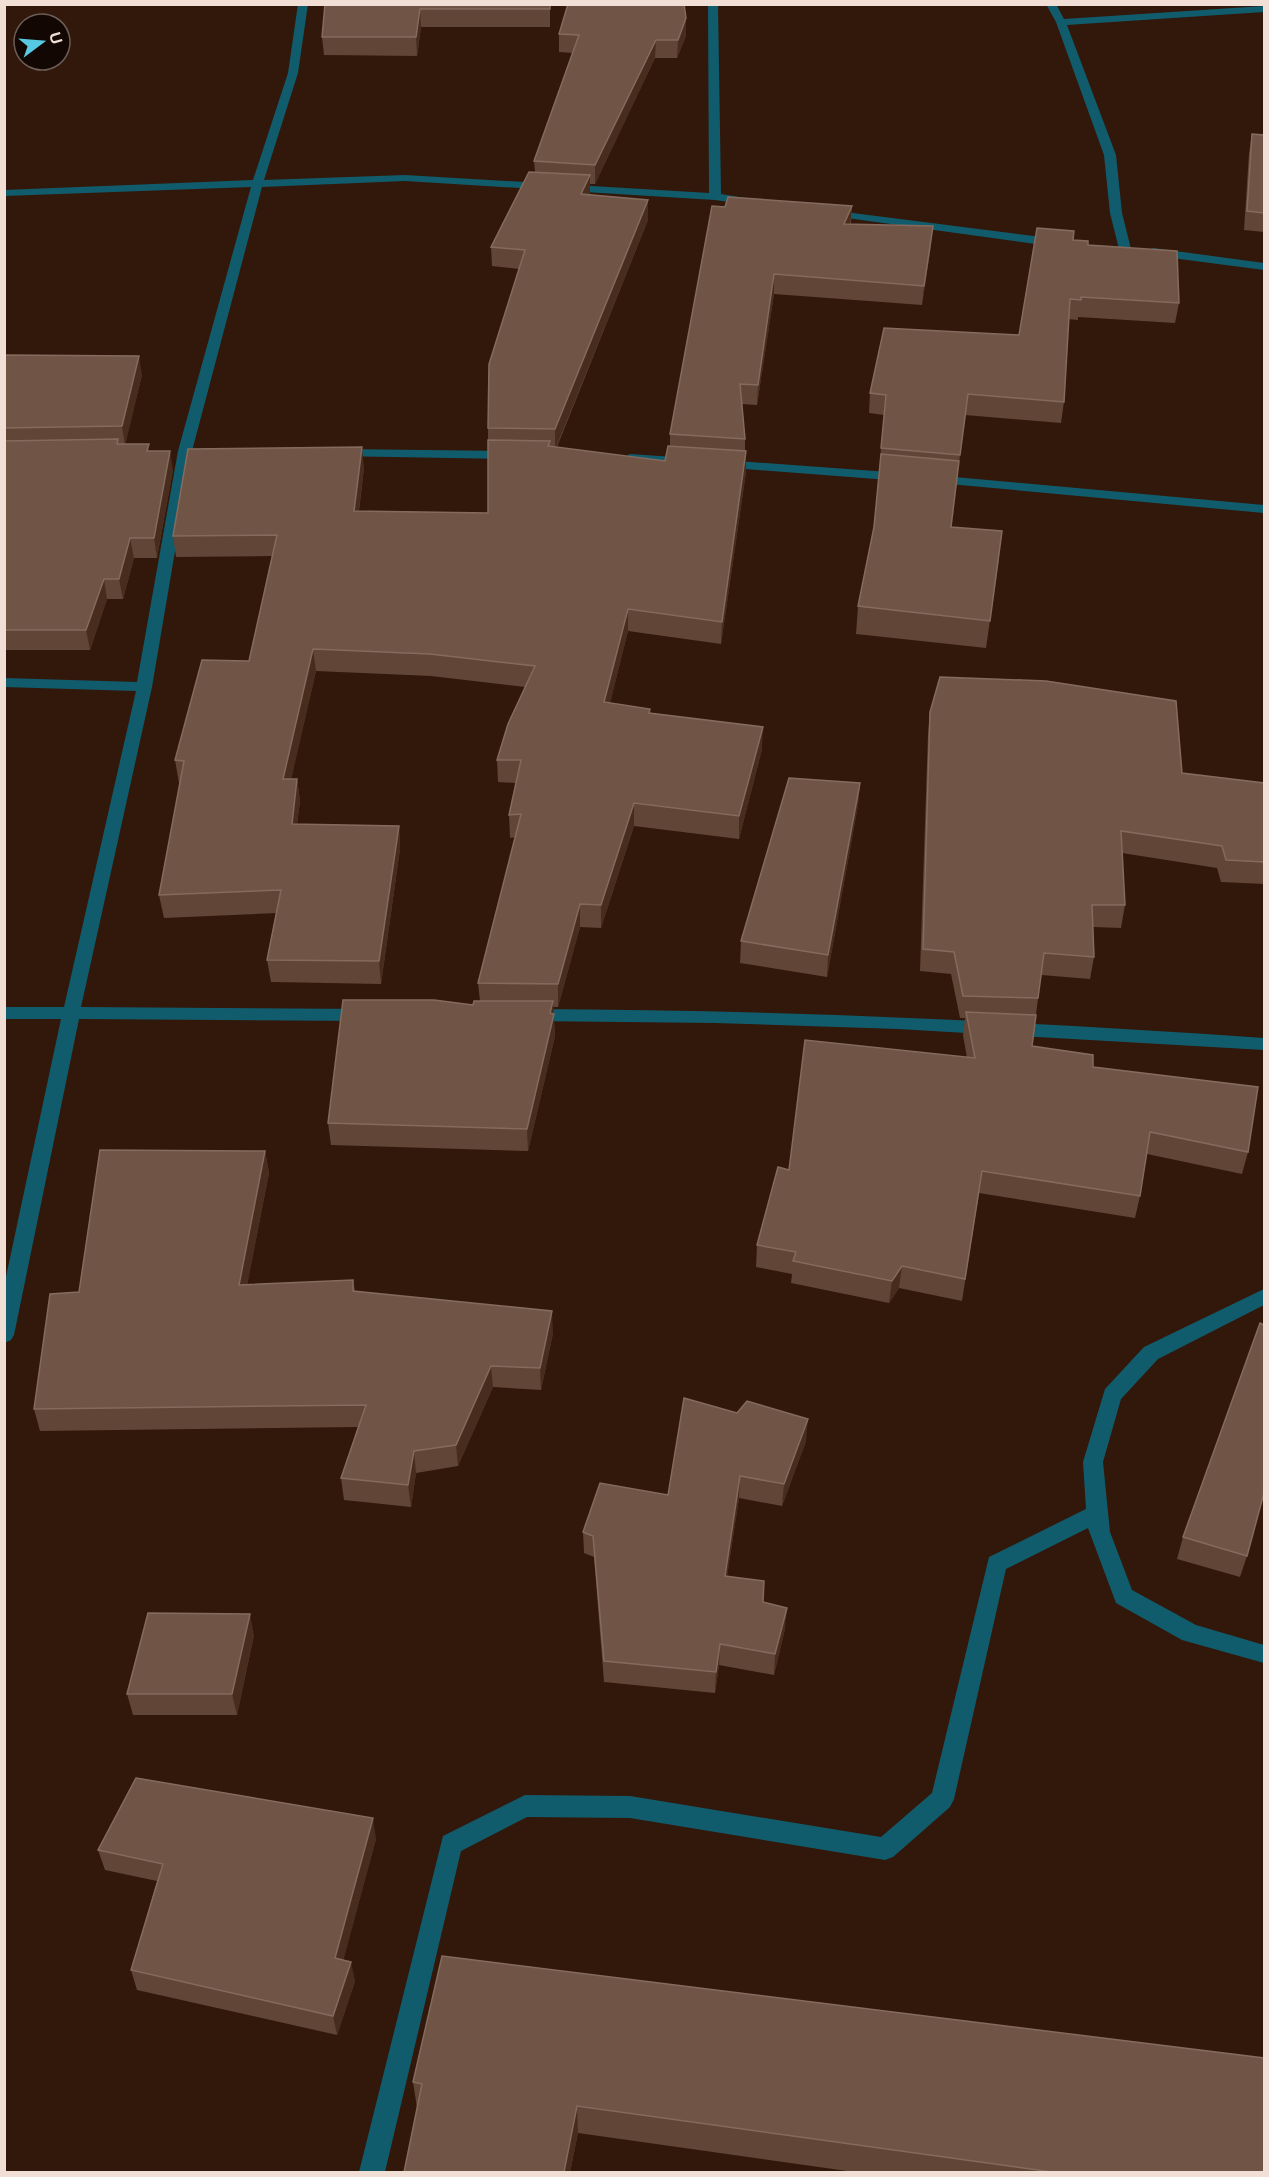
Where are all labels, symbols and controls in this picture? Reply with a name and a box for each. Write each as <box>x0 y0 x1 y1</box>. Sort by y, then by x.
north arrow <box>12 12 72 72</box>
text: U <box>46 30 66 46</box>

